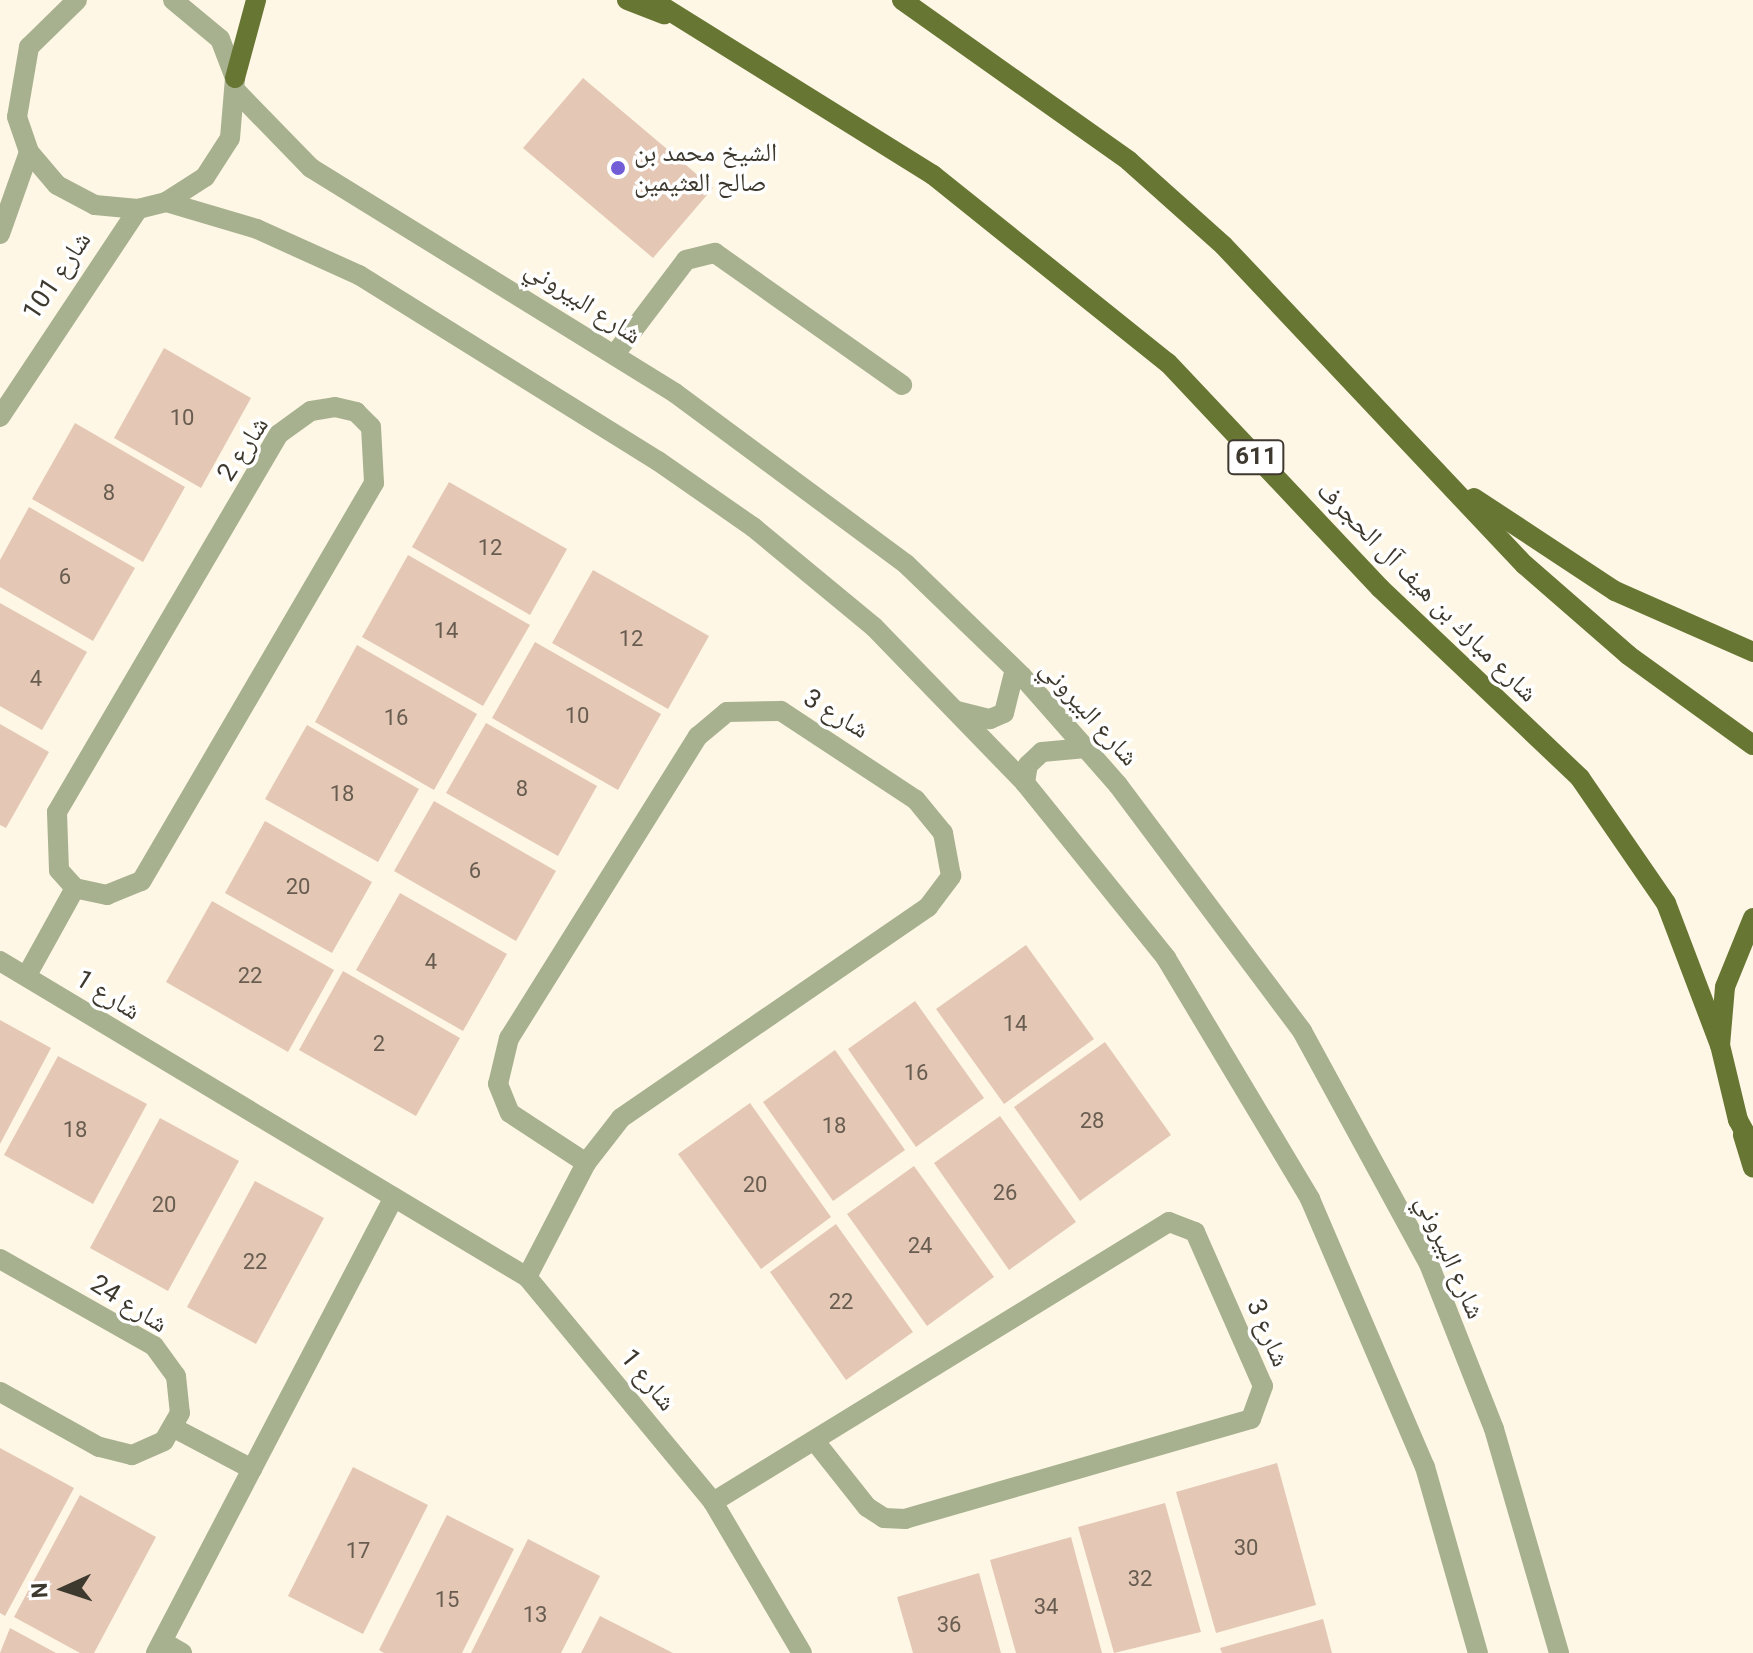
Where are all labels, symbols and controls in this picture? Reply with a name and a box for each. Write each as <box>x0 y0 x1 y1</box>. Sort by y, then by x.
place label: الشيخ محمد بن صالح العثيمين <box>634 137 777 198</box>
marker: الشيخ محمد بن صالح العثيمين <box>609 159 627 177</box>
street label: شارع 101 <box>16 226 98 326</box>
street label: شارع البيروني <box>519 253 647 351</box>
house number: 10 <box>170 405 194 431</box>
street label: شارع 2 <box>211 411 275 487</box>
road number: 611 <box>1226 437 1286 477</box>
street label: شارع مبارك بن هيف آل الحجرف <box>1310 475 1544 709</box>
house number: 8 <box>103 480 115 506</box>
house number: 12 <box>478 535 502 561</box>
house number: 6 <box>59 564 71 590</box>
house number: 14 <box>434 618 458 644</box>
house number: 12 <box>619 626 643 652</box>
street label: شارع البيروني <box>1033 653 1145 773</box>
house number: 4 <box>30 666 42 692</box>
street label: شارع 3 <box>798 682 874 746</box>
house number: 10 <box>565 703 589 729</box>
house number: 16 <box>384 705 408 731</box>
house number: 8 <box>516 776 528 802</box>
house number: 18 <box>330 781 354 807</box>
house number: 6 <box>469 858 481 884</box>
house number: 20 <box>286 874 310 900</box>
house number: 4 <box>425 949 437 975</box>
street label: شارع 1 <box>70 963 146 1027</box>
house number: 22 <box>238 963 262 989</box>
house number: 14 <box>1003 1011 1027 1037</box>
house number: 2 <box>373 1031 385 1057</box>
house number: 16 <box>904 1060 928 1086</box>
house number: 28 <box>1080 1108 1104 1134</box>
house number: 18 <box>822 1113 846 1139</box>
house number: 18 <box>63 1117 87 1143</box>
house number: 20 <box>743 1172 767 1198</box>
house number: 26 <box>993 1180 1017 1206</box>
street label: شارع البيروني <box>1409 1190 1491 1324</box>
house number: 20 <box>152 1192 176 1218</box>
house number: 24 <box>908 1233 932 1259</box>
house number: 22 <box>243 1249 267 1275</box>
street label: شارع 24 <box>85 1268 173 1340</box>
house number: 22 <box>829 1289 853 1315</box>
street label: شارع 3 <box>1240 1294 1296 1372</box>
street label: شارع 1 <box>614 1343 682 1417</box>
house number: 30 <box>1234 1535 1258 1561</box>
house number: 17 <box>346 1538 370 1564</box>
north arrow <box>24 1549 104 1629</box>
house number: 32 <box>1128 1566 1152 1592</box>
text: N <box>27 1582 52 1599</box>
house number: 15 <box>435 1587 459 1613</box>
house number: 34 <box>1034 1594 1058 1620</box>
house number: 13 <box>523 1602 547 1628</box>
house number: 36 <box>937 1612 961 1638</box>

